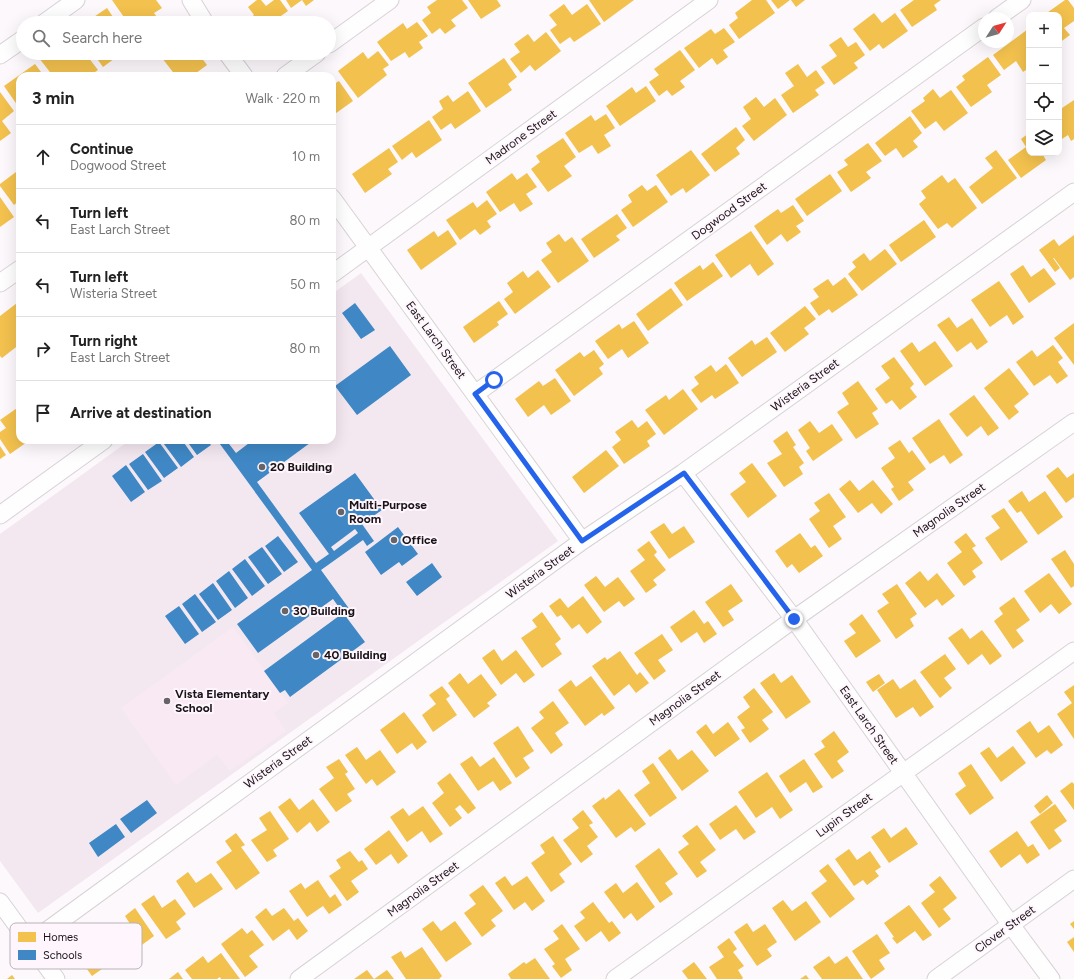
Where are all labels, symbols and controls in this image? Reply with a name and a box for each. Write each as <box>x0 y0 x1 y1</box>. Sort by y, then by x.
north arrow <box>978 12 1014 48</box>
map controls <box>1026 12 1062 156</box>
button: + <box>1026 12 1062 48</box>
search box <box>16 16 336 60</box>
icon: search <box>30 27 52 49</box>
text: Search here <box>62 29 142 47</box>
button: − <box>1026 48 1062 84</box>
button: locate <box>1026 84 1062 120</box>
text: 3 min <box>32 88 74 108</box>
text: Walk · 220 m <box>245 91 320 106</box>
street label: Madrone Street <box>483 106 560 167</box>
button: layers <box>1026 120 1062 156</box>
text: Continue <box>70 140 133 158</box>
icon: ahead <box>32 146 54 168</box>
text: 10 m <box>292 149 320 164</box>
text: Dogwood Street <box>70 158 166 173</box>
street label: Dogwood Street <box>689 179 770 243</box>
text: Turn left <box>70 204 128 222</box>
icon: left <box>32 210 54 232</box>
text: 80 m <box>289 213 320 228</box>
text: East Larch Street <box>70 222 170 237</box>
text: Turn left <box>70 268 128 286</box>
icon: left <box>32 274 54 296</box>
text: 50 m <box>290 277 320 292</box>
text: Wisteria Street <box>70 286 157 301</box>
street label: East Larch Street <box>403 298 469 382</box>
text: Turn right <box>70 332 138 350</box>
icon: right <box>32 338 54 360</box>
text: 80 m <box>289 341 320 356</box>
text: East Larch Street <box>70 350 170 365</box>
street label: Wisteria Street <box>768 355 842 414</box>
route start <box>485 371 503 389</box>
icon: arrive <box>32 402 54 424</box>
text: Arrive at destination <box>70 404 211 422</box>
place label: 20 Building <box>270 460 332 474</box>
marker: 20 Building <box>257 462 267 472</box>
street label: Magnolia Street <box>910 480 988 540</box>
place label: Multi-Purpose Room <box>349 498 427 526</box>
marker: Multi-Purpose Room <box>336 507 346 517</box>
place label: Office <box>402 533 438 547</box>
marker: Office <box>389 535 399 545</box>
street label: Wisteria Street <box>503 542 577 601</box>
place label: 30 Building <box>293 604 355 618</box>
marker: 30 Building <box>280 606 290 616</box>
route end <box>785 610 803 628</box>
place label: 40 Building <box>324 648 387 662</box>
marker: 40 Building <box>311 650 321 660</box>
street label: Magnolia Street <box>646 667 724 729</box>
street label: East Larch Street <box>837 683 902 767</box>
place label: Vista Elementary School <box>175 687 270 715</box>
marker: Vista Elementary School <box>162 696 172 706</box>
street label: Wisteria Street <box>241 732 315 791</box>
street label: Lupin Street <box>813 790 875 840</box>
street label: Magnolia Street <box>384 858 462 920</box>
street label: Clover Street <box>972 902 1038 956</box>
legend <box>10 923 142 969</box>
text: Homes <box>43 931 78 944</box>
text: Schools <box>43 949 82 962</box>

